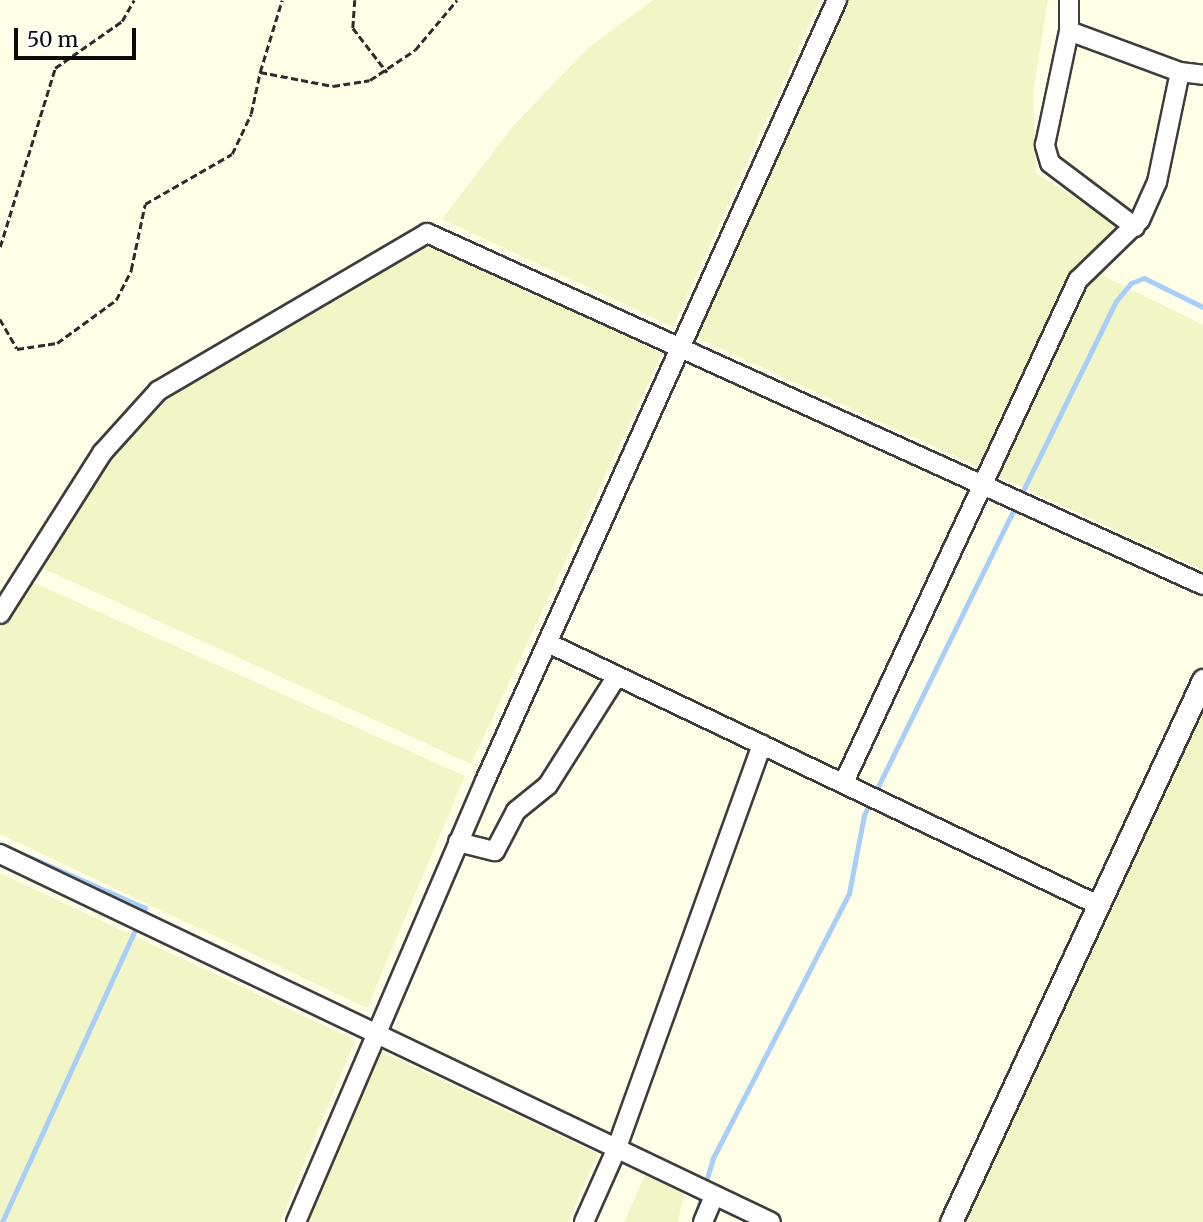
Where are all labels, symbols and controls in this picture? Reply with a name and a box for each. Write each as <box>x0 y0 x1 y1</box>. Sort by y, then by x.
scale bar <box>18 14 140 58</box>
text: 50 m <box>27 26 78 53</box>

